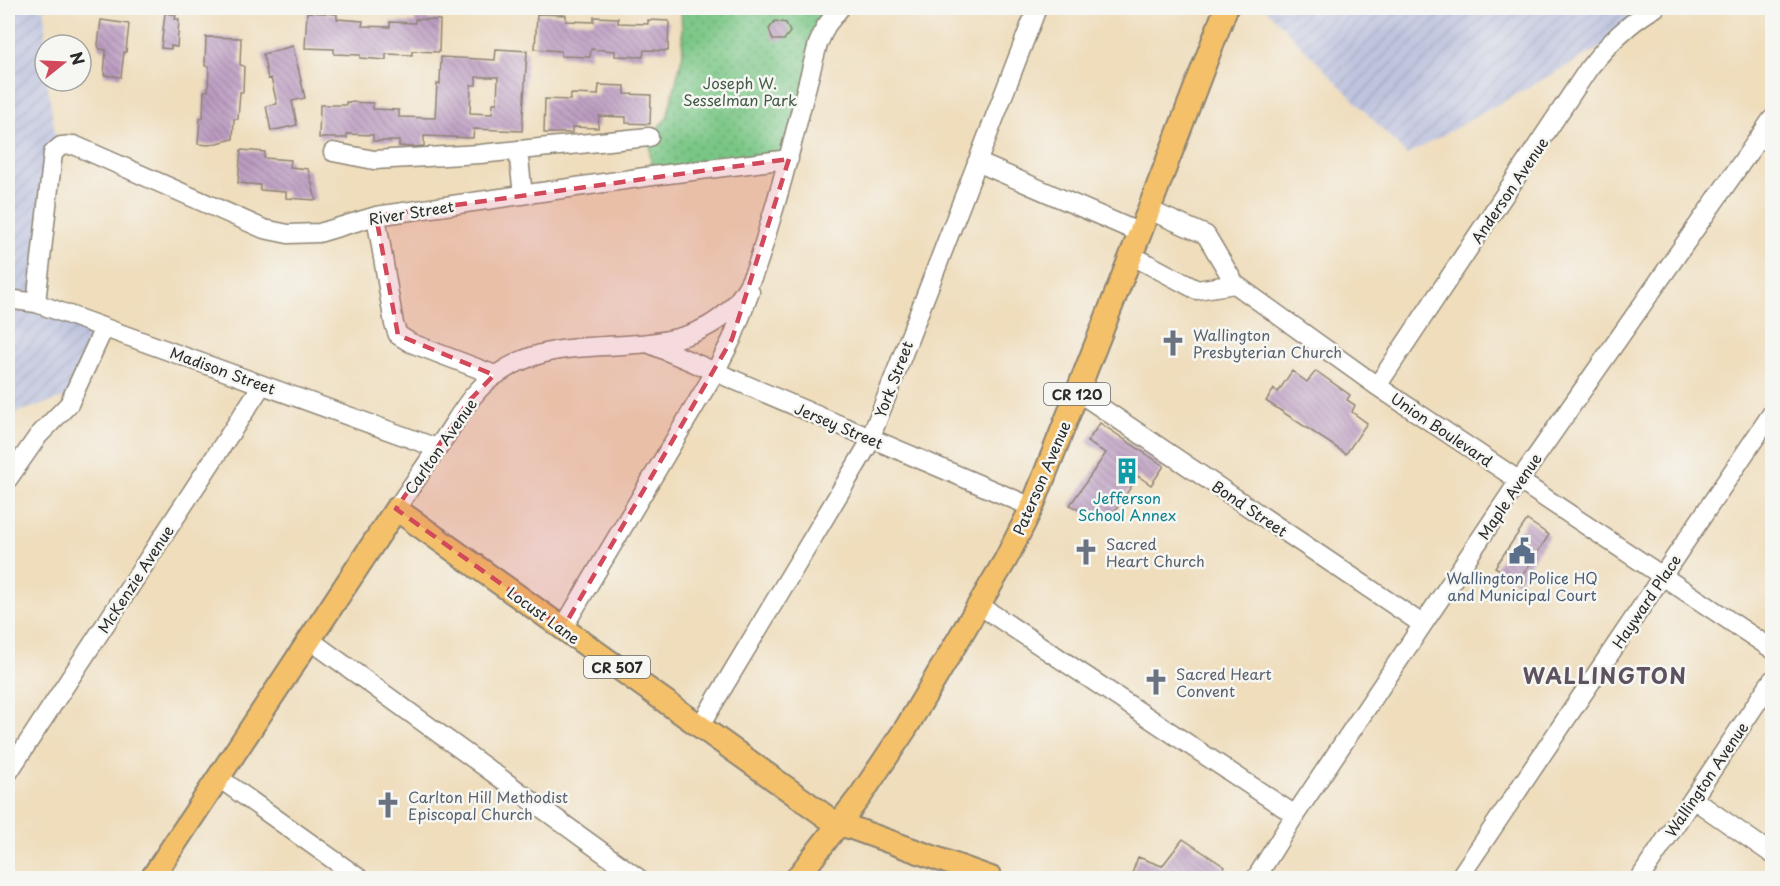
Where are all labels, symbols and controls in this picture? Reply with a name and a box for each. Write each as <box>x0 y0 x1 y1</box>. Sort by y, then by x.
north arrow <box>33 33 93 93</box>
text: N <box>65 48 92 68</box>
park label: Joseph W. Sesselman Park <box>683 71 797 111</box>
street label: Anderson Avenue <box>1465 132 1553 248</box>
street label: River Street <box>367 194 455 230</box>
place label: Wallington Presbyterian Church <box>1193 323 1342 363</box>
church icon: Wallington Presbyterian Church <box>1158 328 1188 358</box>
street label: York Street <box>868 337 918 421</box>
street label: Madison Street <box>167 340 279 400</box>
road number: CR 120 <box>1044 383 1110 405</box>
street label: Union Boulevard <box>1386 386 1498 472</box>
street label: Carlton Avenue <box>398 393 482 499</box>
street label: Jersey Street <box>791 396 887 454</box>
street label: Paterson Avenue <box>1007 417 1075 539</box>
street label: Maple Avenue <box>1472 448 1546 544</box>
building icon: Jefferson School Annex <box>1112 456 1142 486</box>
street label: Bond Street <box>1208 474 1292 542</box>
place label: Jefferson School Annex <box>1078 486 1176 526</box>
street label: McKenzie Avenue <box>91 520 179 638</box>
place label: Sacred Heart Church <box>1106 532 1205 572</box>
public building icon: Wallington Police HQ and Municipal Court <box>1507 536 1537 566</box>
church icon: Sacred Heart Church <box>1071 537 1101 567</box>
street label: Hayward Place <box>1606 549 1686 653</box>
place label: Wallington Police HQ and Municipal Court <box>1446 566 1598 606</box>
street label: Locust Lane <box>503 581 585 649</box>
road number: CR 507 <box>584 656 650 678</box>
district label: WALLINGTON <box>1523 659 1687 691</box>
place label: Sacred Heart Convent <box>1176 662 1272 702</box>
church icon: Sacred Heart Convent <box>1141 667 1171 697</box>
street label: Wallington Avenue <box>1659 717 1753 841</box>
place label: Carlton Hill Methodist Episcopal Church <box>408 785 568 825</box>
church icon: Carlton Hill Methodist Episcopal Church <box>373 790 403 820</box>

